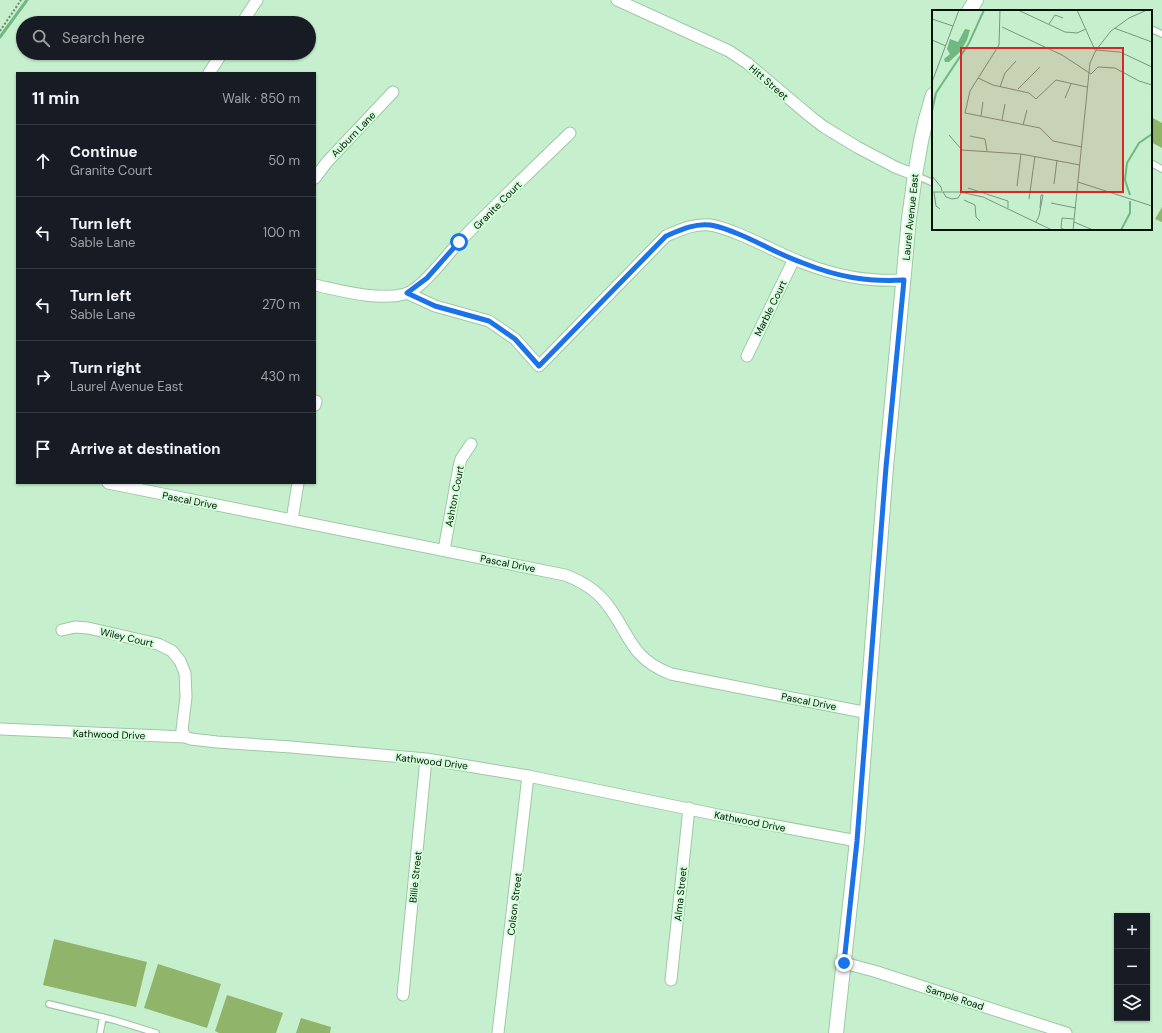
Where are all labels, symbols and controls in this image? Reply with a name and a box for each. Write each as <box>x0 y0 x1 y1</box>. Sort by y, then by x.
inset map <box>932 10 1152 230</box>
search box <box>16 16 316 60</box>
icon: search <box>30 27 52 49</box>
text: Search here <box>62 28 145 48</box>
street label: Hitt Street <box>746 62 791 103</box>
text: 11 min <box>32 87 80 109</box>
text: Walk · 850 m <box>222 90 300 107</box>
street label: Auburn Lane <box>328 109 379 160</box>
text: Continue <box>70 142 138 162</box>
icon: ahead <box>32 150 54 172</box>
text: 50 m <box>268 152 300 169</box>
text: Granite Court <box>70 162 152 179</box>
street label: Laurel Avenue East <box>899 173 922 261</box>
street label: Granite Court <box>470 178 524 232</box>
text: Turn left <box>70 214 131 234</box>
icon: left <box>32 222 54 244</box>
text: 100 m <box>263 224 300 241</box>
route start <box>450 233 468 251</box>
text: Sable Lane <box>70 234 135 251</box>
street label: Marble Court <box>751 278 790 338</box>
text: Turn left <box>70 286 131 306</box>
icon: left <box>32 294 54 316</box>
text: 270 m <box>262 296 300 313</box>
text: Sable Lane <box>70 306 135 323</box>
text: Turn right <box>70 358 141 378</box>
icon: right <box>32 366 54 388</box>
text: 430 m <box>260 368 300 385</box>
text: Laurel Avenue East <box>70 378 183 395</box>
icon: arrive <box>32 438 54 460</box>
text: Arrive at destination <box>70 439 221 459</box>
street label: Ashton Court <box>442 464 467 528</box>
street label: Pascal Drive <box>161 489 219 512</box>
street label: Pascal Drive <box>479 552 537 575</box>
street label: Wiley Court <box>99 625 155 650</box>
street label: Pascal Drive <box>780 690 838 713</box>
street label: Kathwood Drive <box>73 727 146 742</box>
street label: Kathwood Drive <box>395 751 469 772</box>
street label: Kathwood Drive <box>713 808 787 835</box>
street label: Billie Street <box>406 850 425 904</box>
street label: Alma Street <box>671 866 690 922</box>
street label: Colson Street <box>504 872 525 936</box>
map controls <box>1114 913 1150 1021</box>
button: + <box>1114 913 1150 949</box>
button: − <box>1114 949 1150 985</box>
route end <box>835 954 853 972</box>
street label: Sample Road <box>924 982 986 1013</box>
button: layers <box>1114 985 1150 1021</box>

